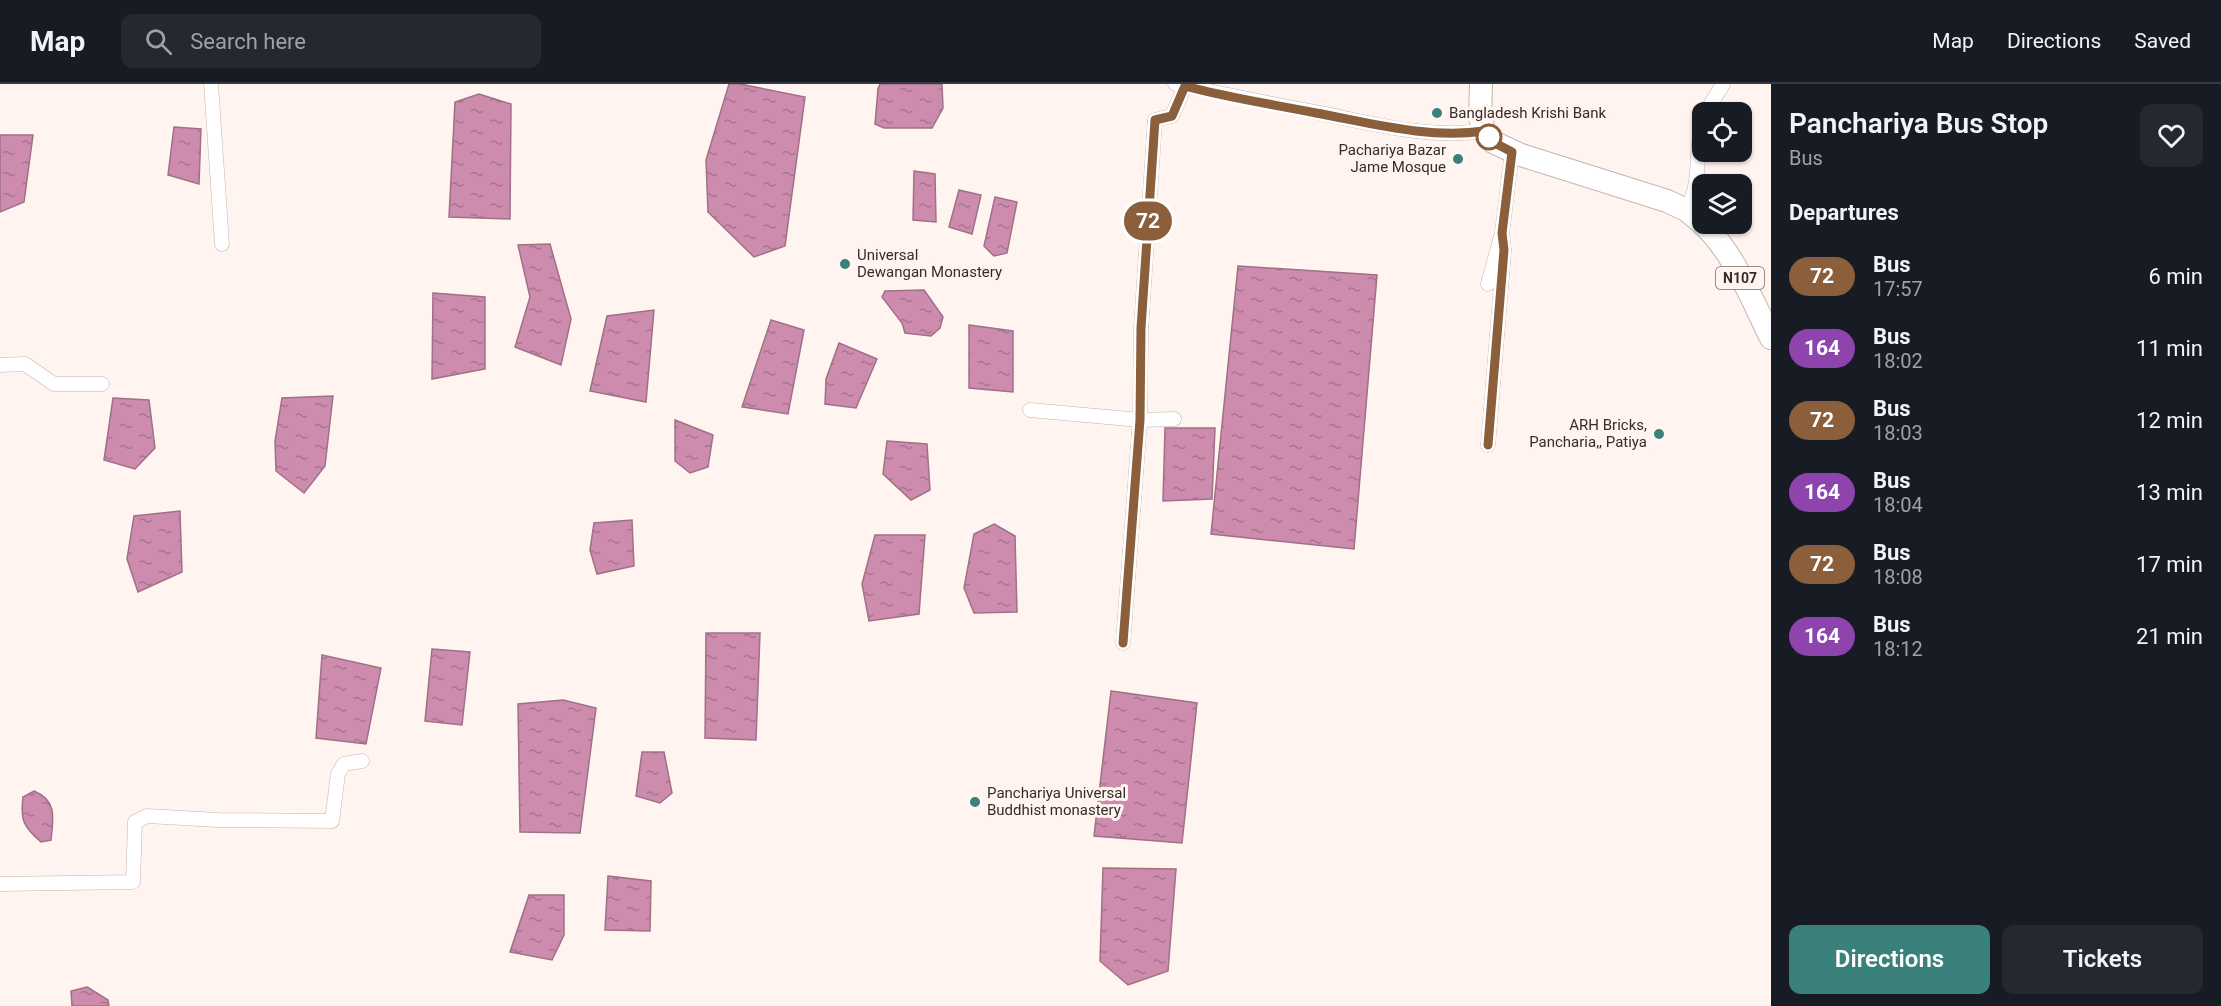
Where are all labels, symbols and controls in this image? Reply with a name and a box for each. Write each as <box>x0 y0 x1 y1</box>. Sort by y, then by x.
search box <box>121 14 541 68</box>
text: Map <box>30 25 85 58</box>
icon: search <box>142 25 175 58</box>
text: Search here <box>190 29 306 54</box>
text: Map <box>1932 29 1974 53</box>
text: Directions <box>2007 29 2101 53</box>
text: Saved <box>2134 29 2191 53</box>
map controls <box>1692 102 1752 234</box>
button: locate <box>1692 102 1752 162</box>
place label: Bangladesh Krishi Bank <box>1449 104 1606 122</box>
button: heart <box>2140 104 2203 167</box>
marker: Bangladesh Krishi Bank <box>1430 106 1444 120</box>
text: Panchariya Bus Stop <box>1789 107 2048 140</box>
unlabelled marker <box>1476 124 1502 150</box>
place label: Pachariya Bazar Jame Mosque <box>1338 141 1446 176</box>
text: Bus <box>1789 146 1823 170</box>
marker: Pachariya Bazar Jame Mosque <box>1451 152 1465 166</box>
button: layers <box>1692 174 1752 234</box>
text: Departures <box>1789 200 1899 225</box>
line badge: 72 <box>1121 202 1175 240</box>
text: 72 <box>1136 209 1160 233</box>
place label: Universal Dewangan Monastery <box>857 246 1002 281</box>
text: Bus <box>1873 252 1911 277</box>
marker: Universal Dewangan Monastery <box>838 257 852 271</box>
text: 72 <box>1810 264 1834 288</box>
text: 6 min <box>2148 264 2203 289</box>
road number: N107 <box>1716 267 1764 289</box>
text: 17:57 <box>1873 277 1923 301</box>
text: Bus <box>1873 324 1911 349</box>
text: 164 <box>1804 336 1840 360</box>
text: 11 min <box>2136 336 2203 361</box>
text: 18:02 <box>1873 349 1923 373</box>
text: Bus <box>1873 396 1911 421</box>
text: 72 <box>1810 408 1834 432</box>
text: 12 min <box>2136 408 2203 433</box>
place label: ARH Bricks, Pancharia,, Patiya <box>1529 416 1647 451</box>
text: 18:03 <box>1873 421 1923 445</box>
marker: ARH Bricks, Pancharia,, Patiya <box>1652 427 1666 441</box>
text: Bus <box>1873 468 1911 493</box>
text: 164 <box>1804 480 1840 504</box>
text: 13 min <box>2136 480 2203 505</box>
text: 18:04 <box>1873 493 1923 517</box>
text: Bus <box>1873 540 1911 565</box>
text: 72 <box>1810 552 1834 576</box>
text: 17 min <box>2136 552 2203 577</box>
text: 18:08 <box>1873 565 1923 589</box>
text: Bus <box>1873 612 1911 637</box>
text: 164 <box>1804 624 1840 648</box>
text: 21 min <box>2136 624 2203 649</box>
text: 18:12 <box>1873 637 1923 661</box>
place label: Panchariya Universal Buddhist monastery <box>987 784 1126 819</box>
marker: Panchariya Universal Buddhist monastery <box>968 795 982 809</box>
button: Directions <box>1789 925 1990 994</box>
button: Tickets <box>2002 925 2203 994</box>

